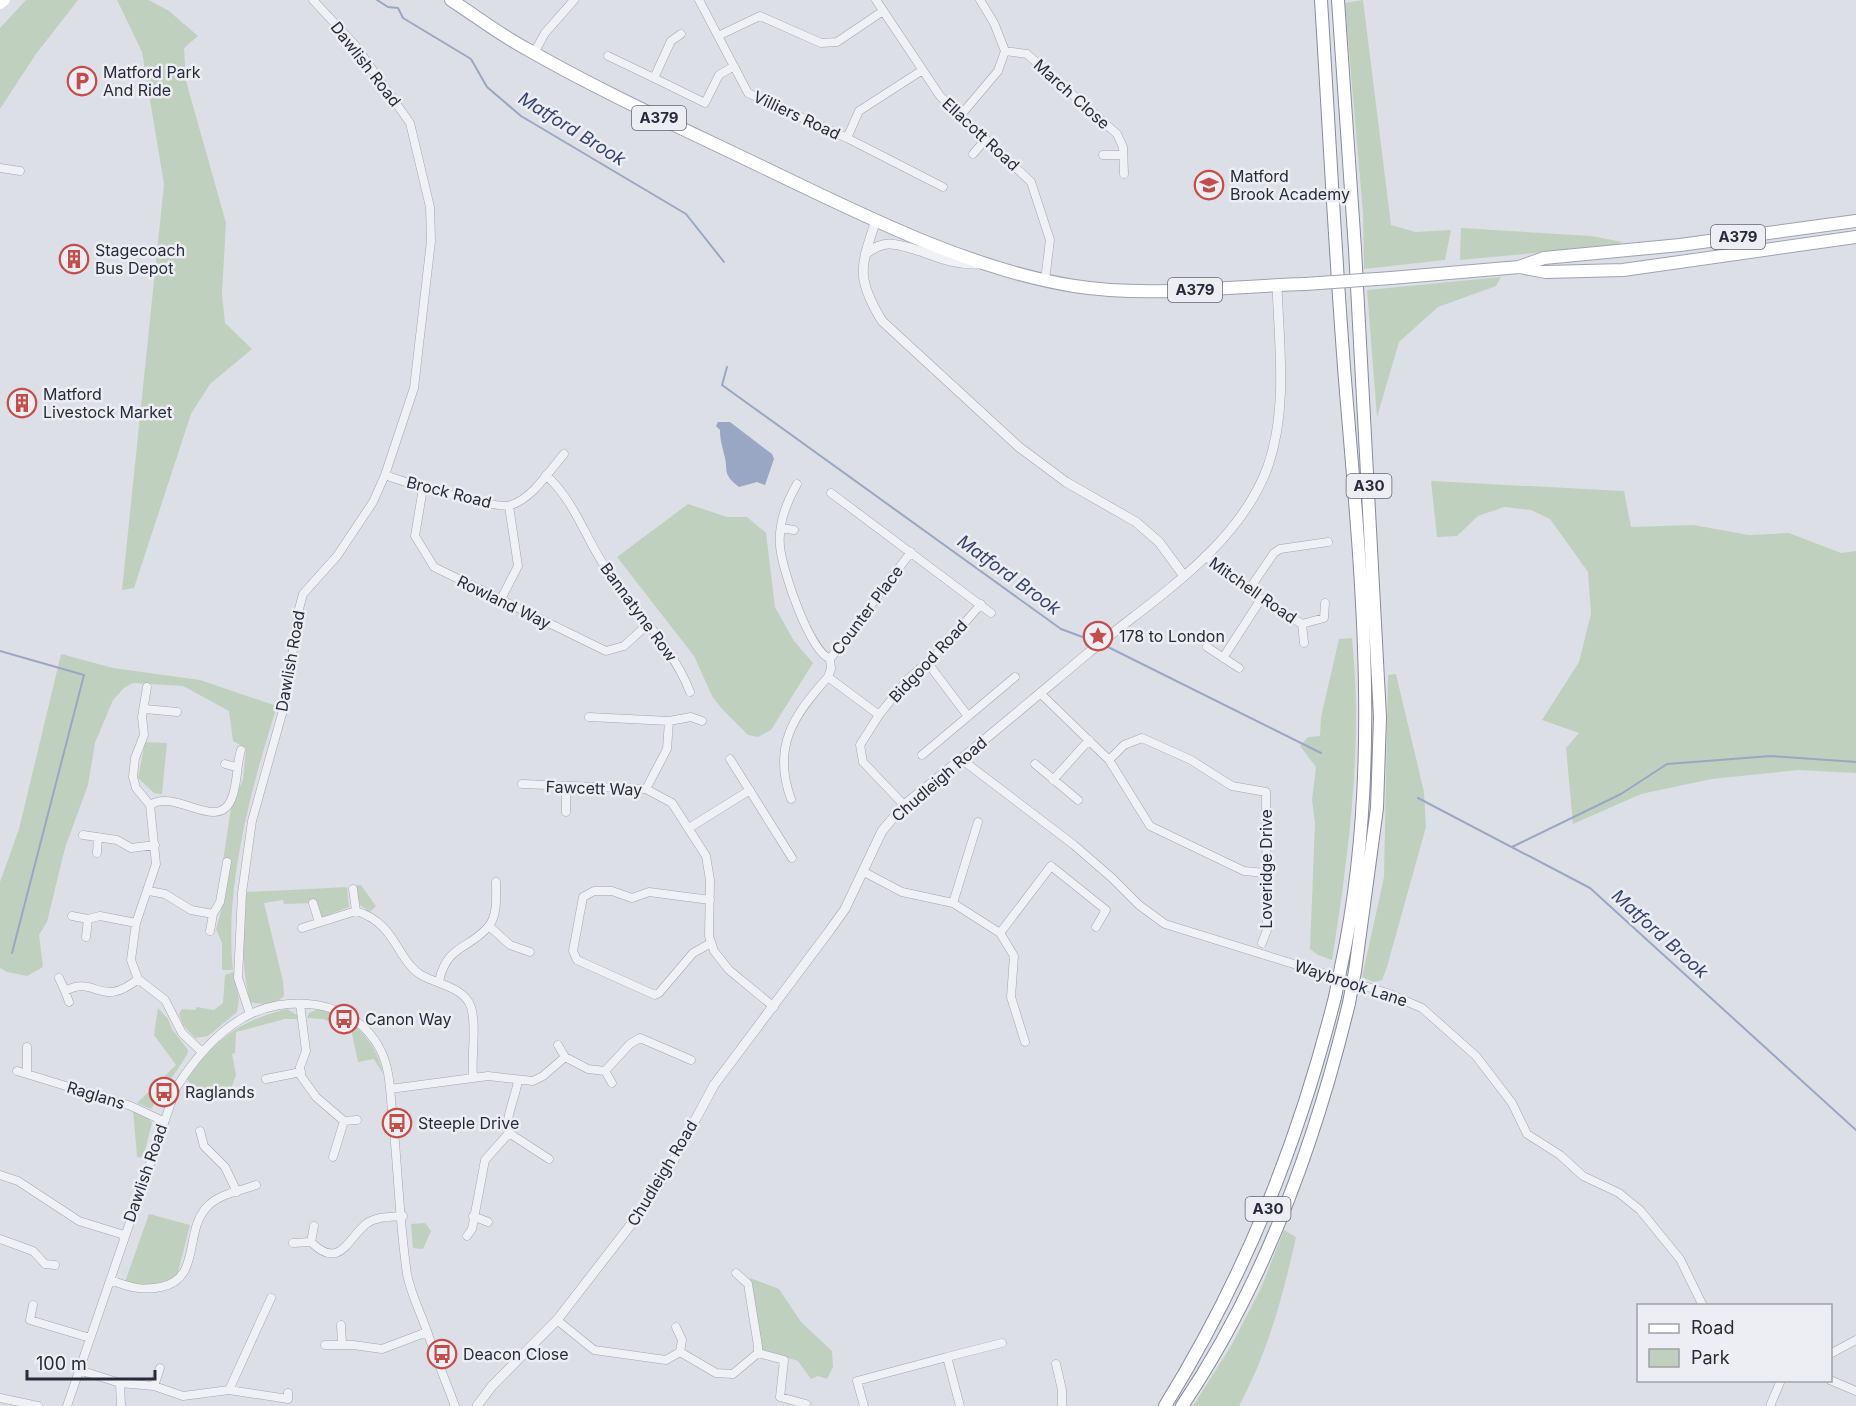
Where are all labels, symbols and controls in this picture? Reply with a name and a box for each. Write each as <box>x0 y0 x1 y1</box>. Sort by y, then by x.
street label: Dawlish Road <box>327 18 405 110</box>
street label: March Close <box>1030 55 1114 133</box>
place label: Matford Park And Ride <box>103 62 201 100</box>
parking icon: Matford Park And Ride <box>66 65 98 97</box>
street label: Villiers Road <box>750 86 844 144</box>
water label: Matford Brook <box>515 87 631 170</box>
street label: Ellacott Road <box>938 93 1024 175</box>
road number: A379 <box>632 106 686 130</box>
place label: Matford Brook Academy <box>1230 166 1350 204</box>
school or university icon: Matford Brook Academy <box>1193 169 1225 201</box>
road number: A379 <box>1711 225 1765 249</box>
place label: Stagecoach Bus Depot <box>95 240 185 278</box>
building icon: Stagecoach Bus Depot <box>58 243 90 275</box>
road number: A379 <box>1168 278 1222 302</box>
place label: Matford Livestock Market <box>43 384 172 422</box>
building icon: Matford Livestock Market <box>6 387 38 419</box>
street label: Brock Road <box>404 472 494 512</box>
road number: A30 <box>1346 474 1392 498</box>
water label: Matford Brook <box>954 530 1066 620</box>
street label: Mitchell Road <box>1205 553 1301 627</box>
street label: Bannatyne Row <box>596 559 682 665</box>
street label: Counter Place <box>827 561 907 659</box>
street label: Rowland Way <box>454 571 554 633</box>
street label: Dawlish Road <box>271 609 309 713</box>
street label: Bidgood Road <box>885 615 971 707</box>
place icon: 178 to London <box>1082 620 1114 652</box>
place label: 178 to London <box>1119 626 1225 646</box>
street label: Chudleigh Road <box>887 732 991 826</box>
street label: Fawcett Way <box>545 776 643 800</box>
street label: Loveridge Drive <box>1256 809 1276 929</box>
water label: Matford Brook <box>1608 885 1714 983</box>
street label: Waybrook Lane <box>1292 955 1410 1011</box>
bus stop icon: Canon Way <box>328 1003 360 1035</box>
place label: Canon Way <box>365 1009 451 1029</box>
bus stop icon: Raglands <box>148 1076 180 1108</box>
street label: Raglans <box>64 1077 128 1113</box>
place label: Raglands <box>185 1082 255 1102</box>
bus stop icon: Steeple Drive <box>381 1107 413 1139</box>
place label: Steeple Drive <box>418 1113 519 1133</box>
street label: Chudleigh Road <box>623 1116 701 1230</box>
street label: Dawlish Road <box>119 1121 171 1225</box>
road number: A30 <box>1246 1197 1290 1221</box>
legend <box>1637 1304 1832 1382</box>
text: Road <box>1691 1317 1734 1338</box>
bus stop icon: Deacon Close <box>426 1338 458 1370</box>
scale bar <box>27 1343 154 1381</box>
place label: Deacon Close <box>463 1344 569 1364</box>
text: Park <box>1691 1347 1730 1368</box>
text: 100 m <box>36 1353 87 1374</box>

